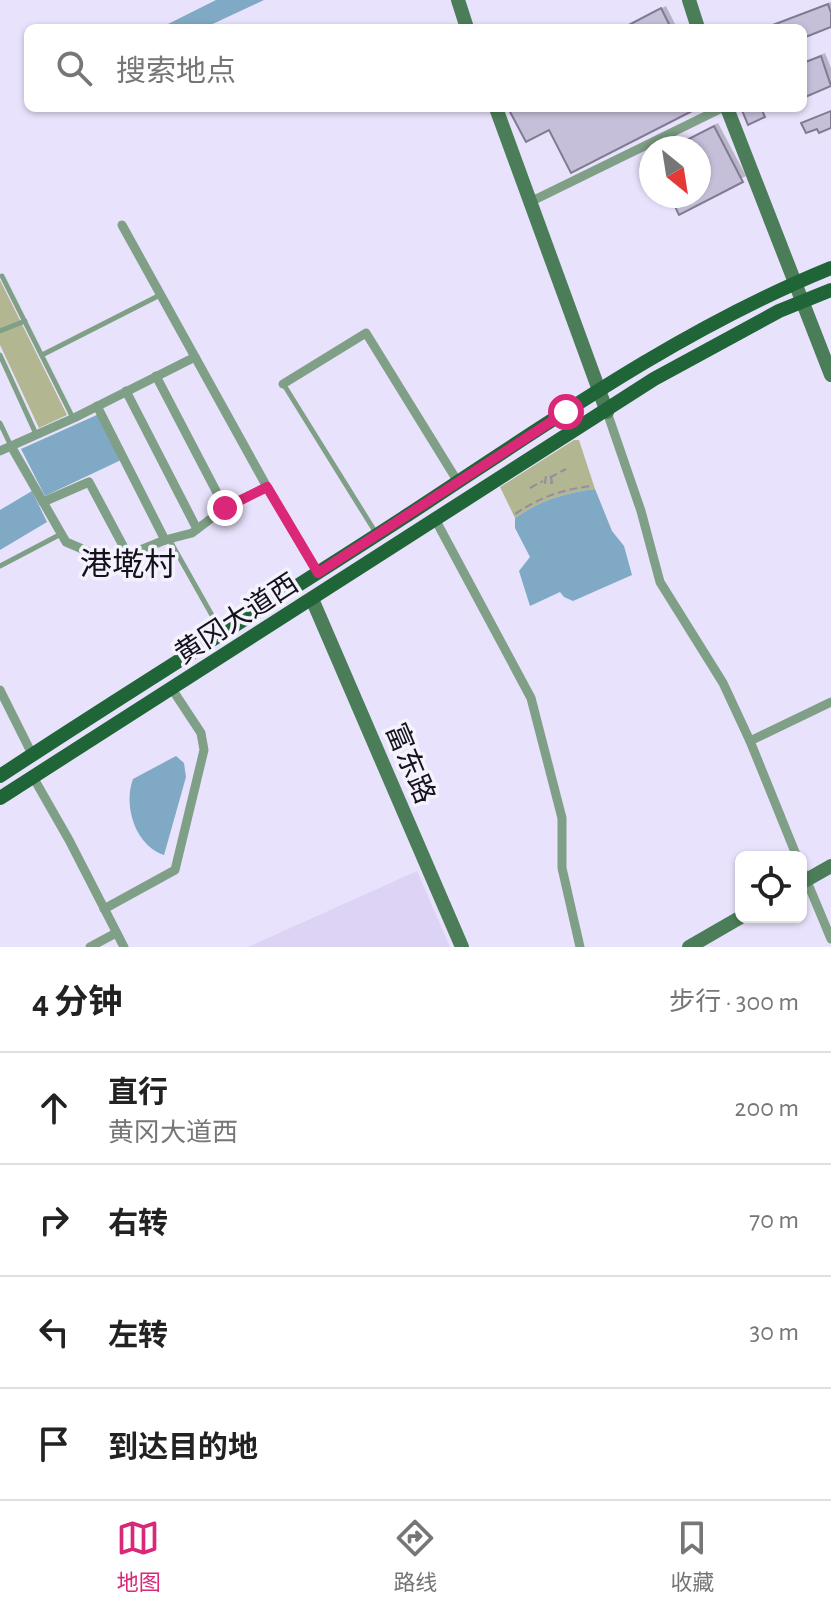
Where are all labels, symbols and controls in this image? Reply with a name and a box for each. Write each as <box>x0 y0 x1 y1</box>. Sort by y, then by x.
search box <box>24 24 807 112</box>
icon: search <box>52 46 96 90</box>
text: 搜索地点 <box>116 57 236 87</box>
north arrow <box>639 136 711 208</box>
route start <box>548 394 584 430</box>
route end <box>207 490 243 526</box>
district label: 港墘村 <box>80 548 176 581</box>
street label: 黄冈大道西 <box>170 568 303 670</box>
street label: 富东路 <box>380 719 440 808</box>
map controls <box>735 851 807 923</box>
button: locate <box>735 851 807 923</box>
text: 4 分钟 <box>32 986 122 1020</box>
text: 步行 · 300 m <box>669 989 799 1015</box>
text: 直行 <box>108 1078 168 1108</box>
icon: ahead <box>32 1086 76 1130</box>
text: 200 m <box>735 1095 799 1121</box>
text: 黄冈大道西 <box>108 1120 238 1146</box>
icon: right <box>32 1198 76 1242</box>
text: 70 m <box>749 1207 799 1233</box>
text: 右转 <box>108 1209 168 1239</box>
icon: left <box>32 1310 76 1354</box>
text: 30 m <box>749 1319 799 1345</box>
text: 左转 <box>108 1321 168 1351</box>
icon: arrive <box>32 1422 76 1466</box>
text: 到达目的地 <box>108 1433 258 1463</box>
tab: 地图 <box>116 1516 161 1596</box>
tab: 路线 <box>393 1516 438 1596</box>
tab: 收藏 <box>670 1516 715 1596</box>

